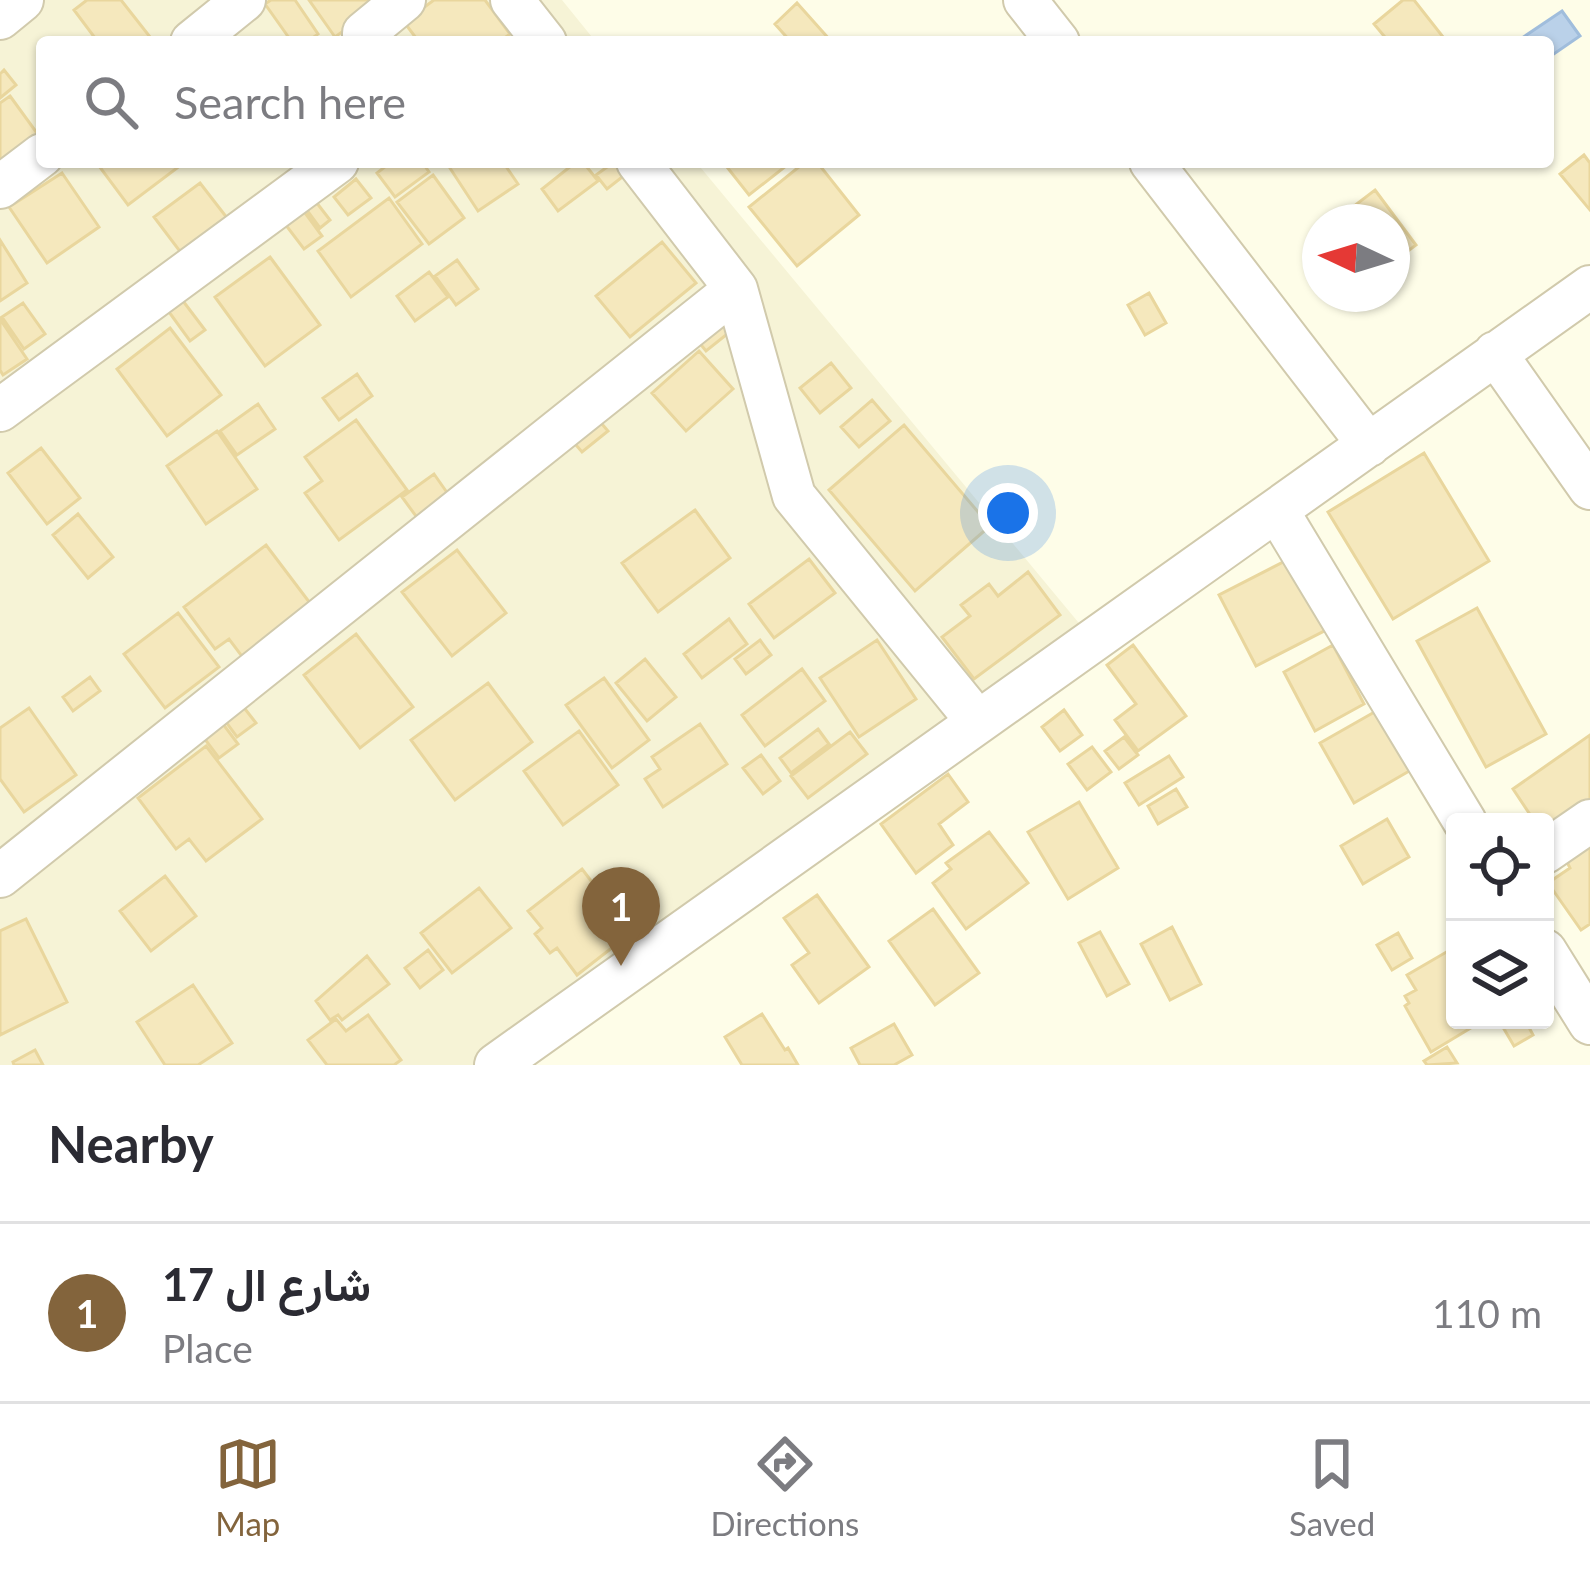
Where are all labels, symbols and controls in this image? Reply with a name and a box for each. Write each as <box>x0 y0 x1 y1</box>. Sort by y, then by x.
search box <box>36 36 1554 168</box>
icon: search <box>78 69 144 135</box>
text: Search here <box>174 75 406 129</box>
north arrow <box>1302 204 1410 312</box>
your location <box>978 483 1038 543</box>
map controls <box>1446 813 1554 1029</box>
button: locate <box>1446 813 1554 921</box>
pin: 1 <box>582 867 660 966</box>
button: layers <box>1446 921 1554 1029</box>
text: Nearby <box>48 1113 214 1174</box>
text: شارع ال 17 <box>162 1257 371 1311</box>
text: 1 <box>76 1290 98 1336</box>
text: 110 m <box>1432 1290 1542 1336</box>
text: Place <box>162 1325 253 1371</box>
tab: Map <box>215 1431 281 1543</box>
tab: Directions <box>710 1431 859 1543</box>
tab: Saved <box>1289 1431 1375 1543</box>

